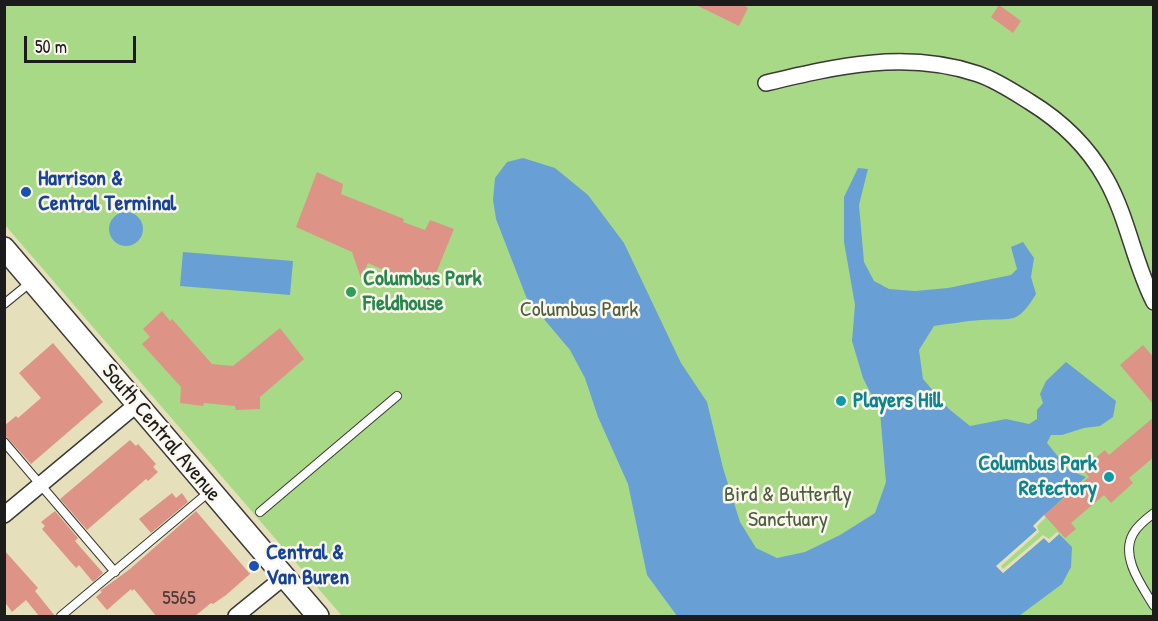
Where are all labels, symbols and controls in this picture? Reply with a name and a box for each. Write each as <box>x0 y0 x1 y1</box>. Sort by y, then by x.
scale bar <box>27 24 140 62</box>
text: 50 m <box>35 34 67 59</box>
place label: Harrison & Central Terminal <box>38 166 176 218</box>
marker: Harrison & Central Terminal <box>19 185 33 199</box>
place label: Columbus Park Fieldhouse <box>363 266 482 318</box>
marker: Columbus Park Fieldhouse <box>344 285 358 299</box>
park label: Columbus Park <box>520 297 638 323</box>
street label: South Central Avenue <box>96 359 226 507</box>
place label: Players Hill <box>853 388 943 414</box>
marker: Players Hill <box>834 394 848 408</box>
place label: Columbus Park Refectory <box>978 451 1097 502</box>
marker: Columbus Park Refectory <box>1102 470 1116 484</box>
park label: Bird & Butterfly Sanctuary <box>724 482 852 534</box>
place label: Central & Van Buren <box>266 540 349 592</box>
marker: Central & Van Buren <box>247 559 261 573</box>
house number: 5565 <box>162 587 196 611</box>

